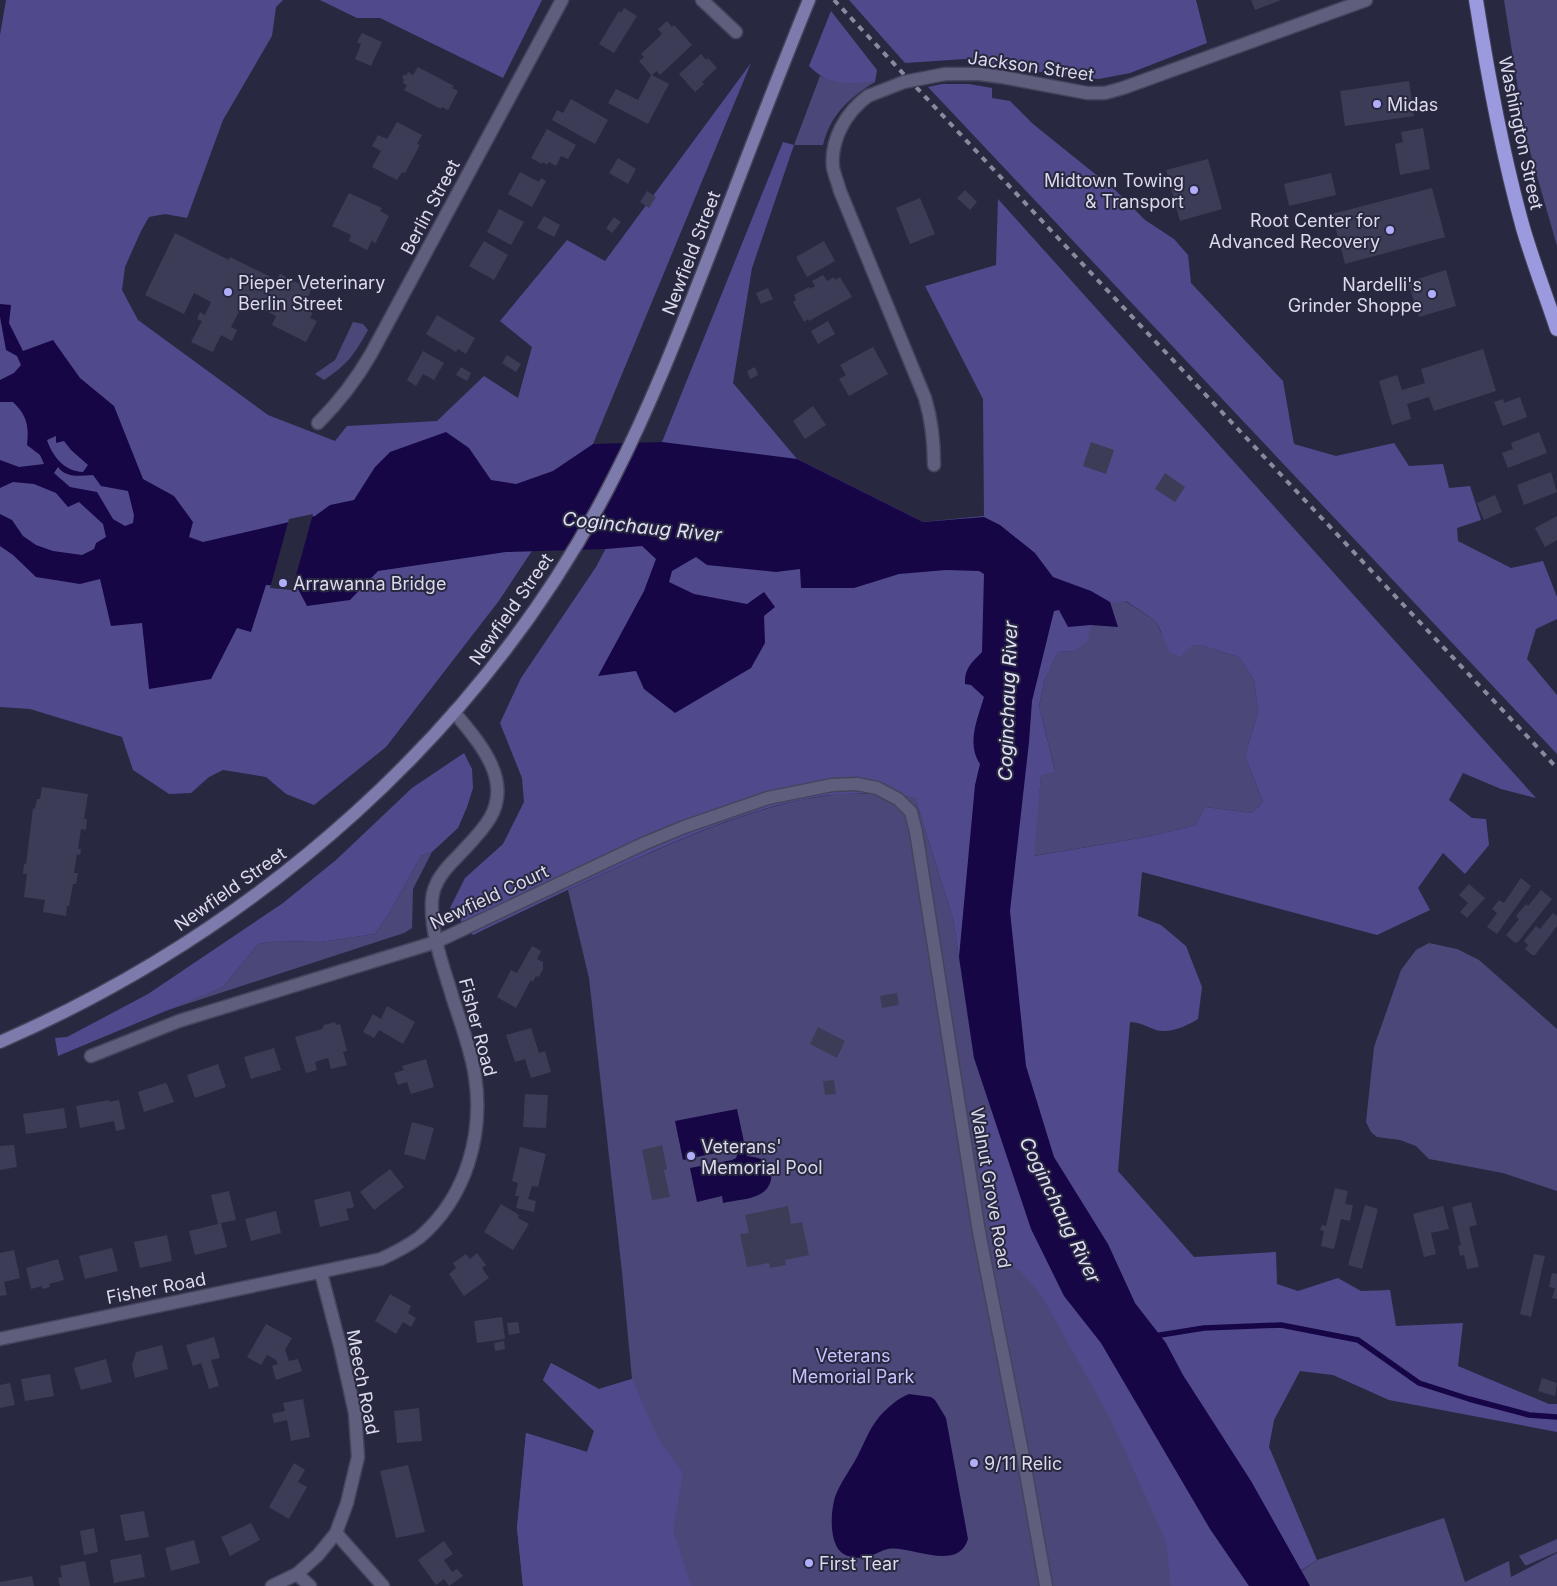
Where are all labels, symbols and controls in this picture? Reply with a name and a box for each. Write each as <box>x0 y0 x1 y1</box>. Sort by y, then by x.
street label: Jackson Street <box>966 47 1096 85</box>
street label: Washington Street <box>1495 54 1548 212</box>
place label: Midas <box>1387 94 1438 115</box>
marker: Midas <box>1371 98 1383 110</box>
street label: Berlin Street <box>396 156 464 258</box>
place label: Midtown Towing & Transport <box>1044 170 1184 212</box>
marker: Midtown Towing & Transport <box>1188 184 1200 196</box>
street label: Newfield Street <box>658 188 724 318</box>
place label: Root Center for Advanced Recovery <box>1209 210 1380 252</box>
marker: Root Center for Advanced Recovery <box>1384 224 1396 236</box>
place label: Pieper Veterinary Berlin Street <box>238 272 385 314</box>
place label: Nardelli's Grinder Shoppe <box>1288 274 1422 316</box>
marker: Pieper Veterinary Berlin Street <box>222 286 234 298</box>
marker: Nardelli's Grinder Shoppe <box>1426 288 1438 300</box>
water label: Coginchaug River <box>561 507 724 547</box>
street label: Newfield Street <box>465 549 557 669</box>
place label: Arrawanna Bridge <box>293 573 446 594</box>
marker: Arrawanna Bridge <box>277 577 289 589</box>
water label: Coginchaug River <box>994 620 1022 781</box>
street label: Newfield Street <box>170 843 290 935</box>
street label: Newfield Court <box>427 860 552 934</box>
street label: Fisher Road <box>455 976 501 1078</box>
street label: Walnut Grove Road <box>967 1106 1015 1270</box>
water label: Coginchaug River <box>1015 1133 1106 1288</box>
place label: Veterans' Memorial Pool <box>701 1136 823 1178</box>
marker: Veterans' Memorial Pool <box>685 1150 697 1162</box>
street label: Fisher Road <box>104 1268 208 1308</box>
street label: Meech Road <box>343 1328 383 1436</box>
park label: Veterans Memorial Park <box>792 1345 915 1387</box>
place label: 9/11 Relic <box>984 1453 1062 1474</box>
marker: 9/11 Relic <box>968 1457 980 1469</box>
place label: First Tear <box>819 1553 899 1574</box>
marker: First Tear <box>803 1557 815 1569</box>

